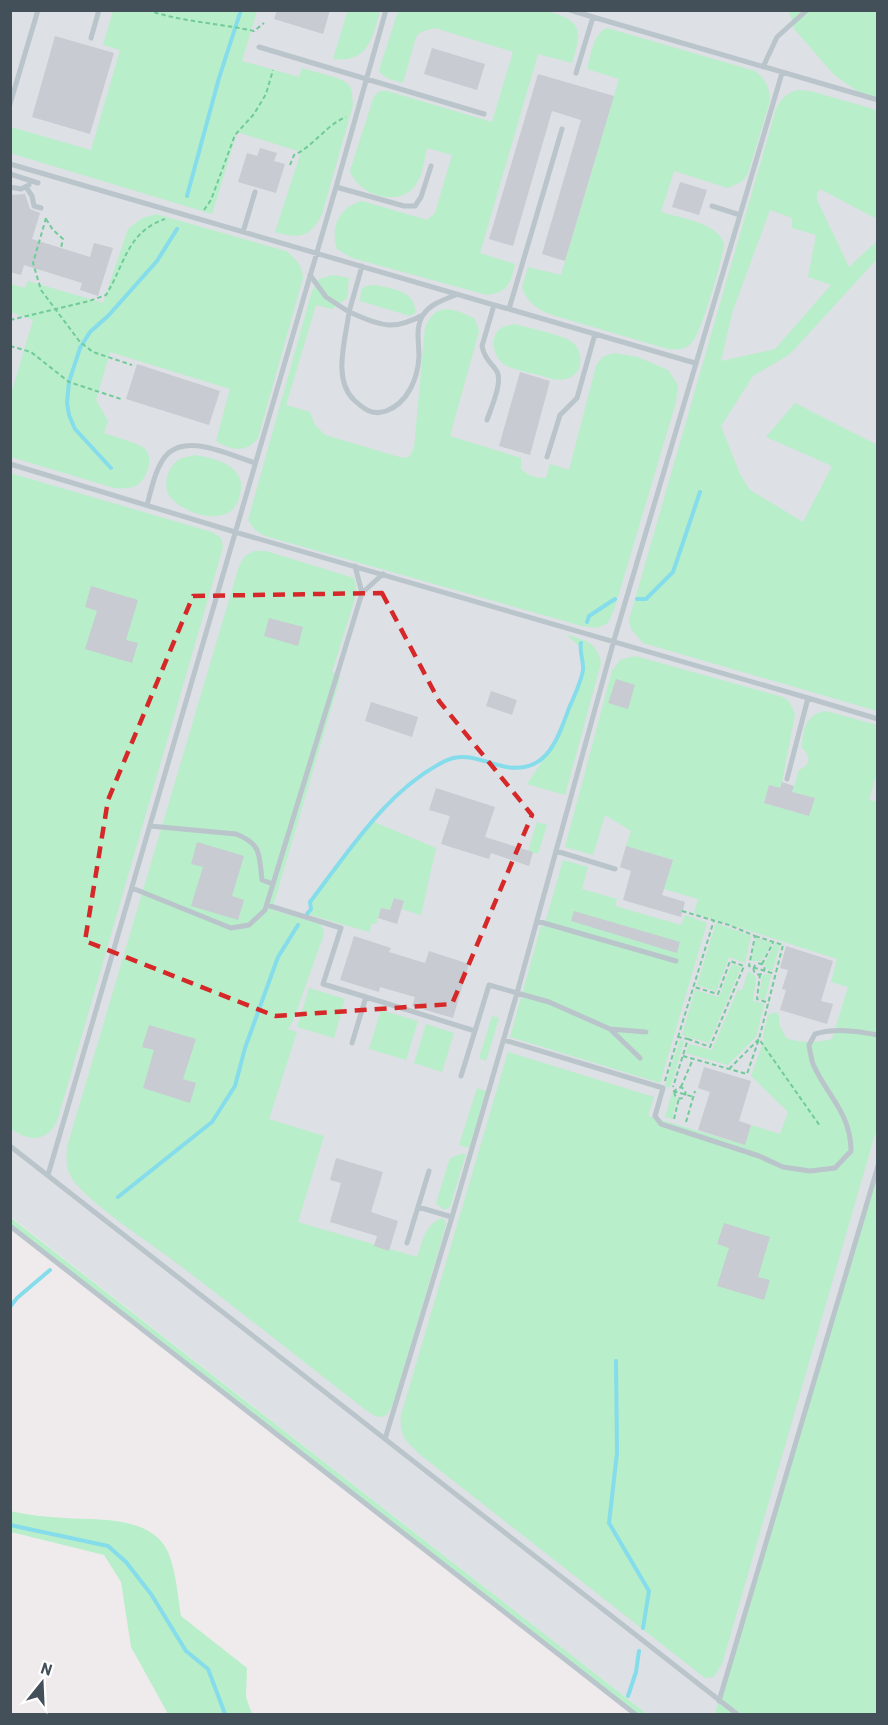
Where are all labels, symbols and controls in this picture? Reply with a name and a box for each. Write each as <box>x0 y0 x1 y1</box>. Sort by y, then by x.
north arrow <box>12 1653 72 1713</box>
text: N <box>39 1658 55 1679</box>

